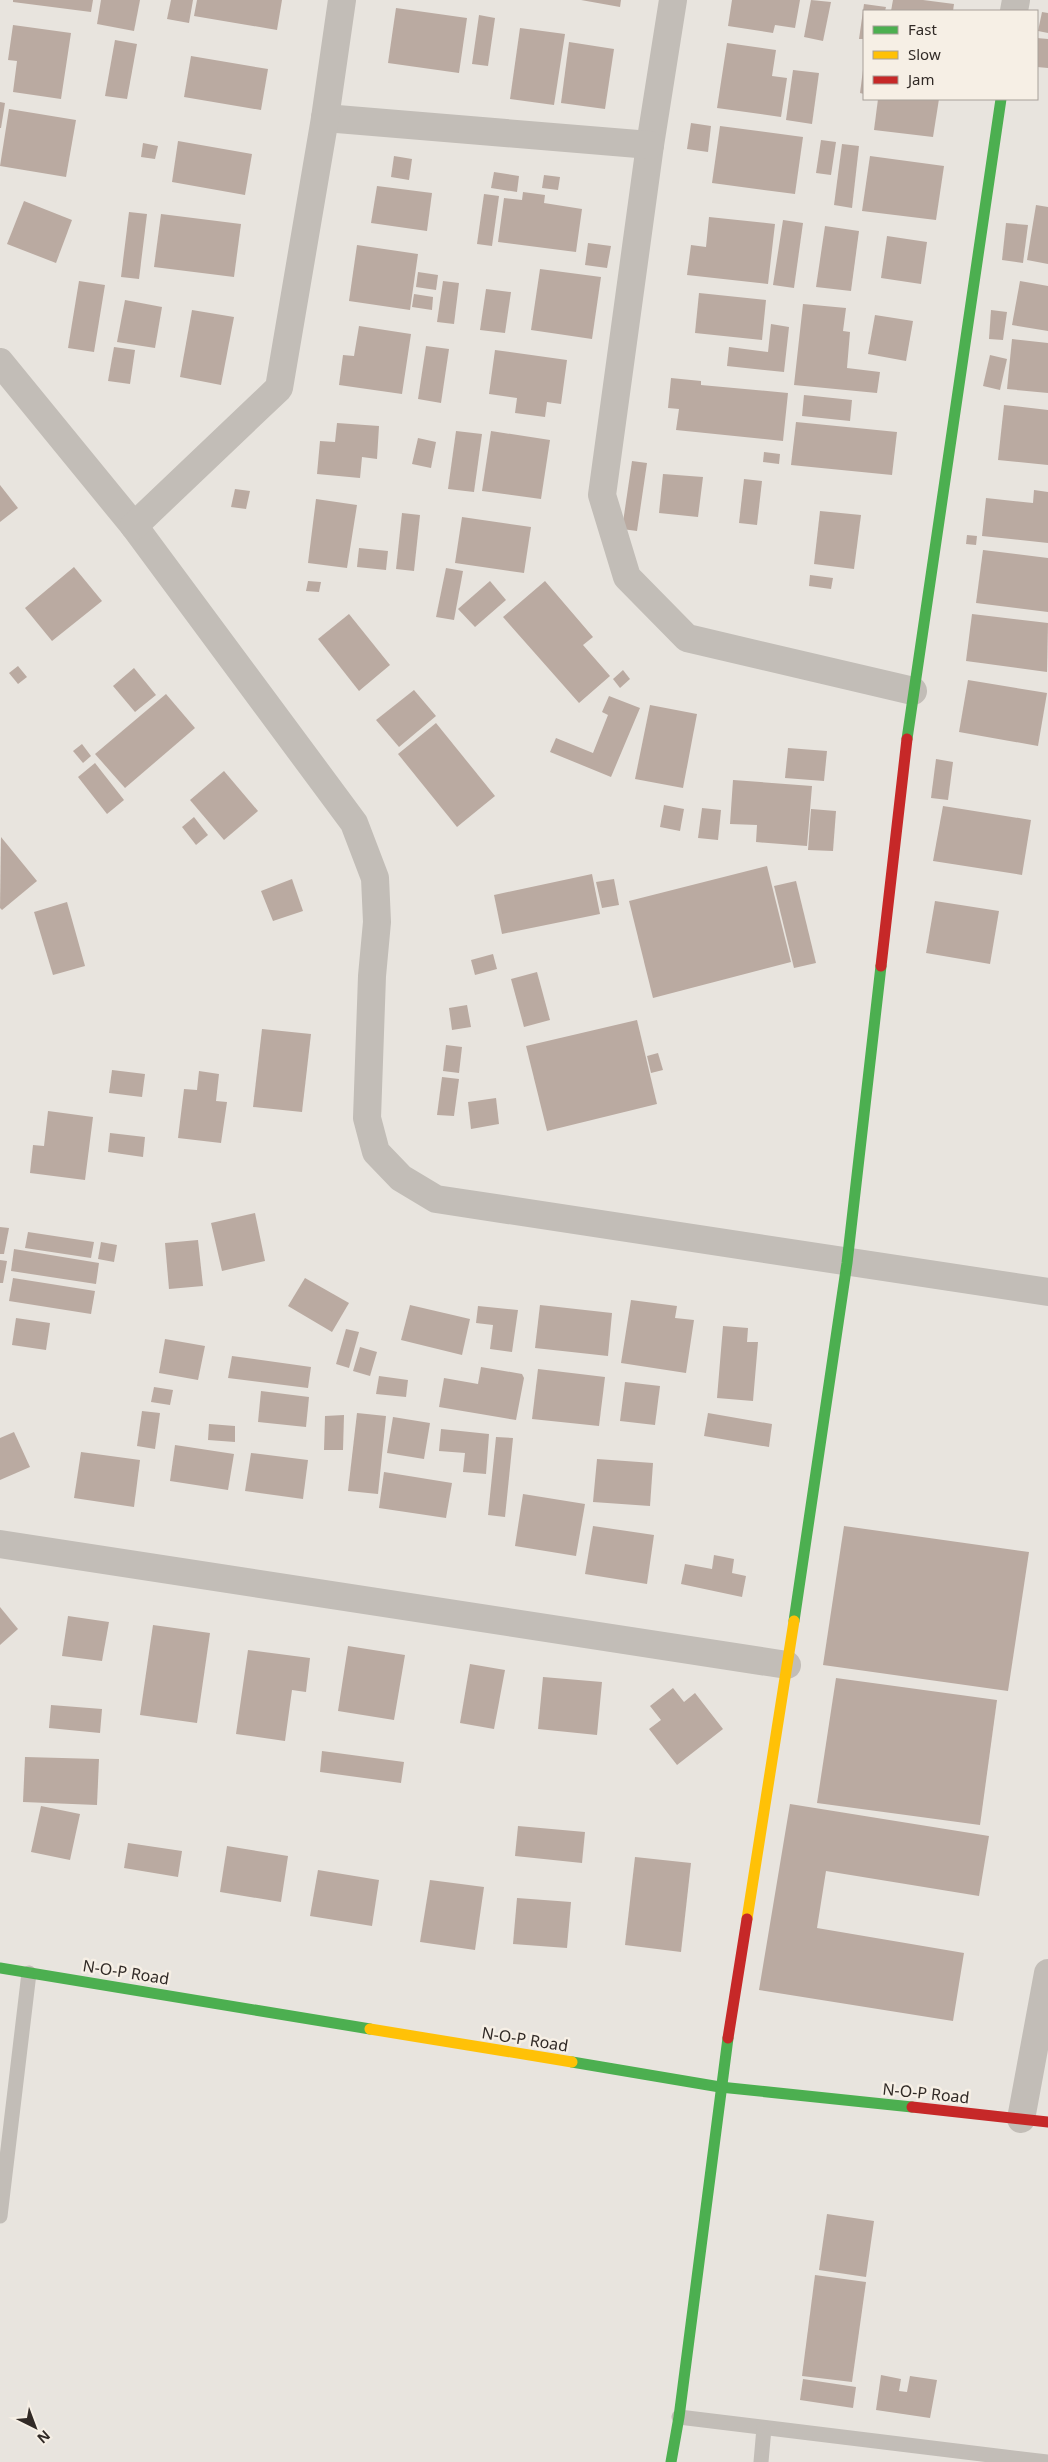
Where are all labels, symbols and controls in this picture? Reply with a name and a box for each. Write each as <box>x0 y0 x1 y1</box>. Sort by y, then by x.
legend <box>863 10 1038 100</box>
text: Fast <box>908 19 937 39</box>
text: Slow <box>908 44 941 64</box>
text: Jam <box>906 69 935 89</box>
street label: N-O-P Road <box>81 1954 171 1990</box>
street label: N-O-P Road <box>480 2021 570 2057</box>
street label: N-O-P Road <box>881 2078 971 2108</box>
north arrow <box>10 2402 60 2452</box>
text: N <box>33 2426 55 2448</box>

